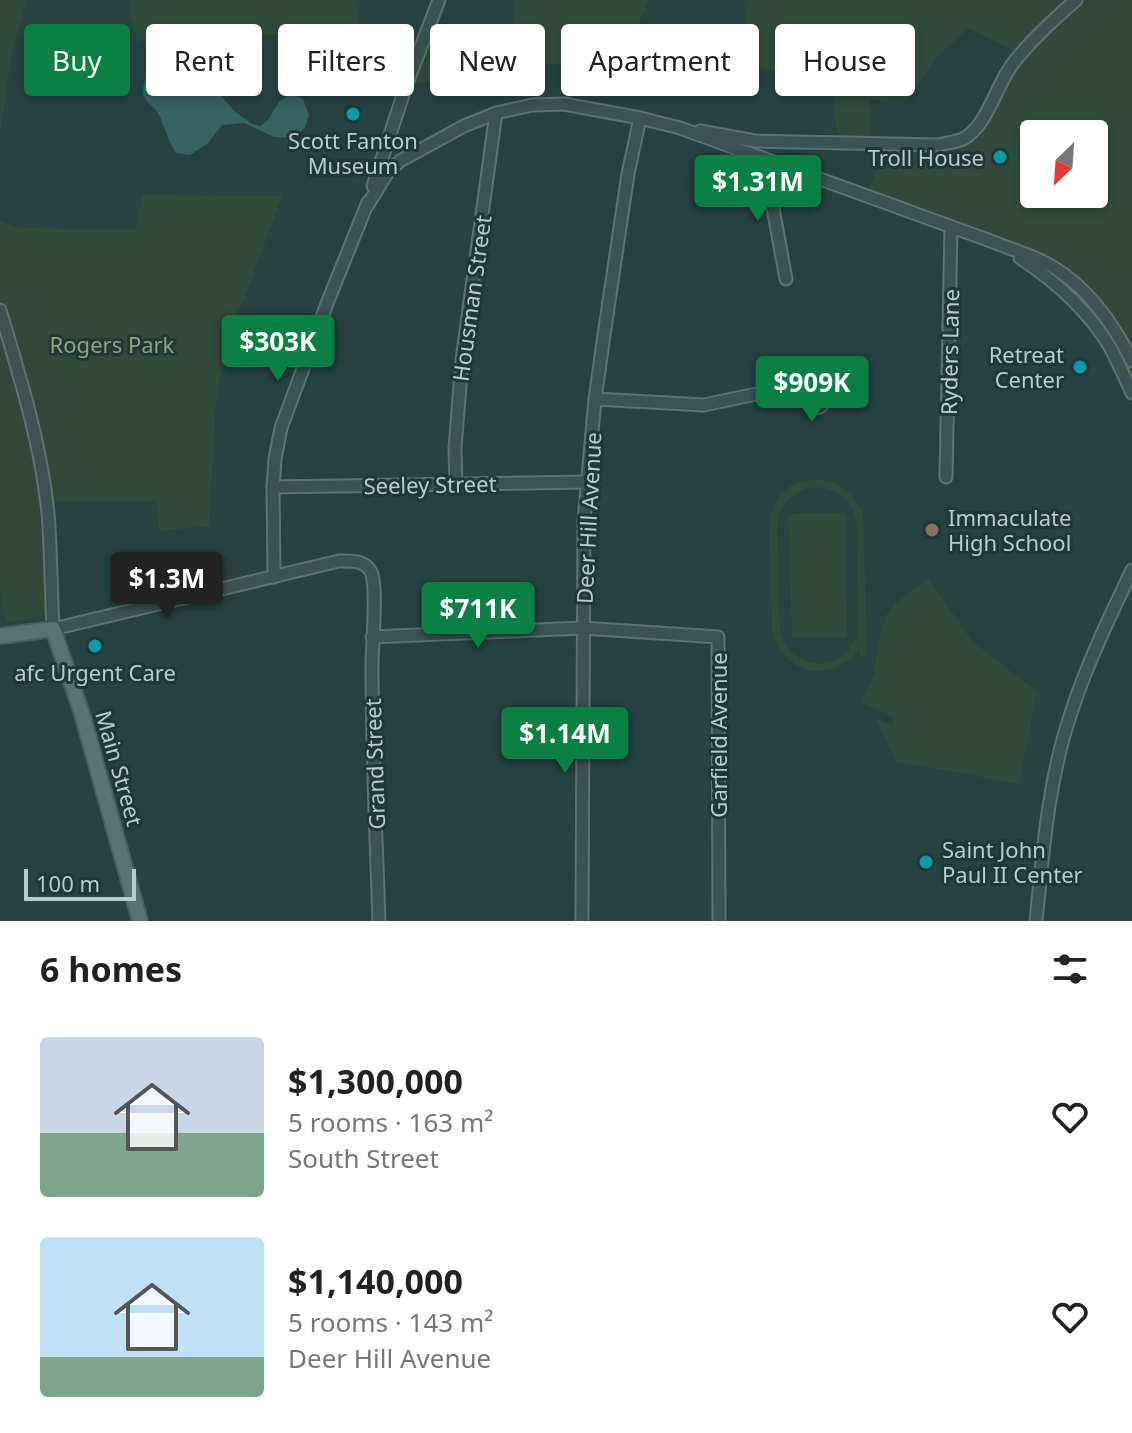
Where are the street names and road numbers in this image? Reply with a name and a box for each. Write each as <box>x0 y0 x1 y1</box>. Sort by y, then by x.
street label: Housman Street <box>444 213 498 383</box>
street label: Ryders Lane <box>933 289 965 415</box>
street label: Deer Hill Avenue <box>569 431 607 605</box>
street label: Seeley Street <box>363 468 497 500</box>
street label: Garfield Avenue <box>703 652 733 818</box>
street label: Grand Street <box>357 698 391 830</box>
street label: Main Street <box>89 707 151 829</box>

